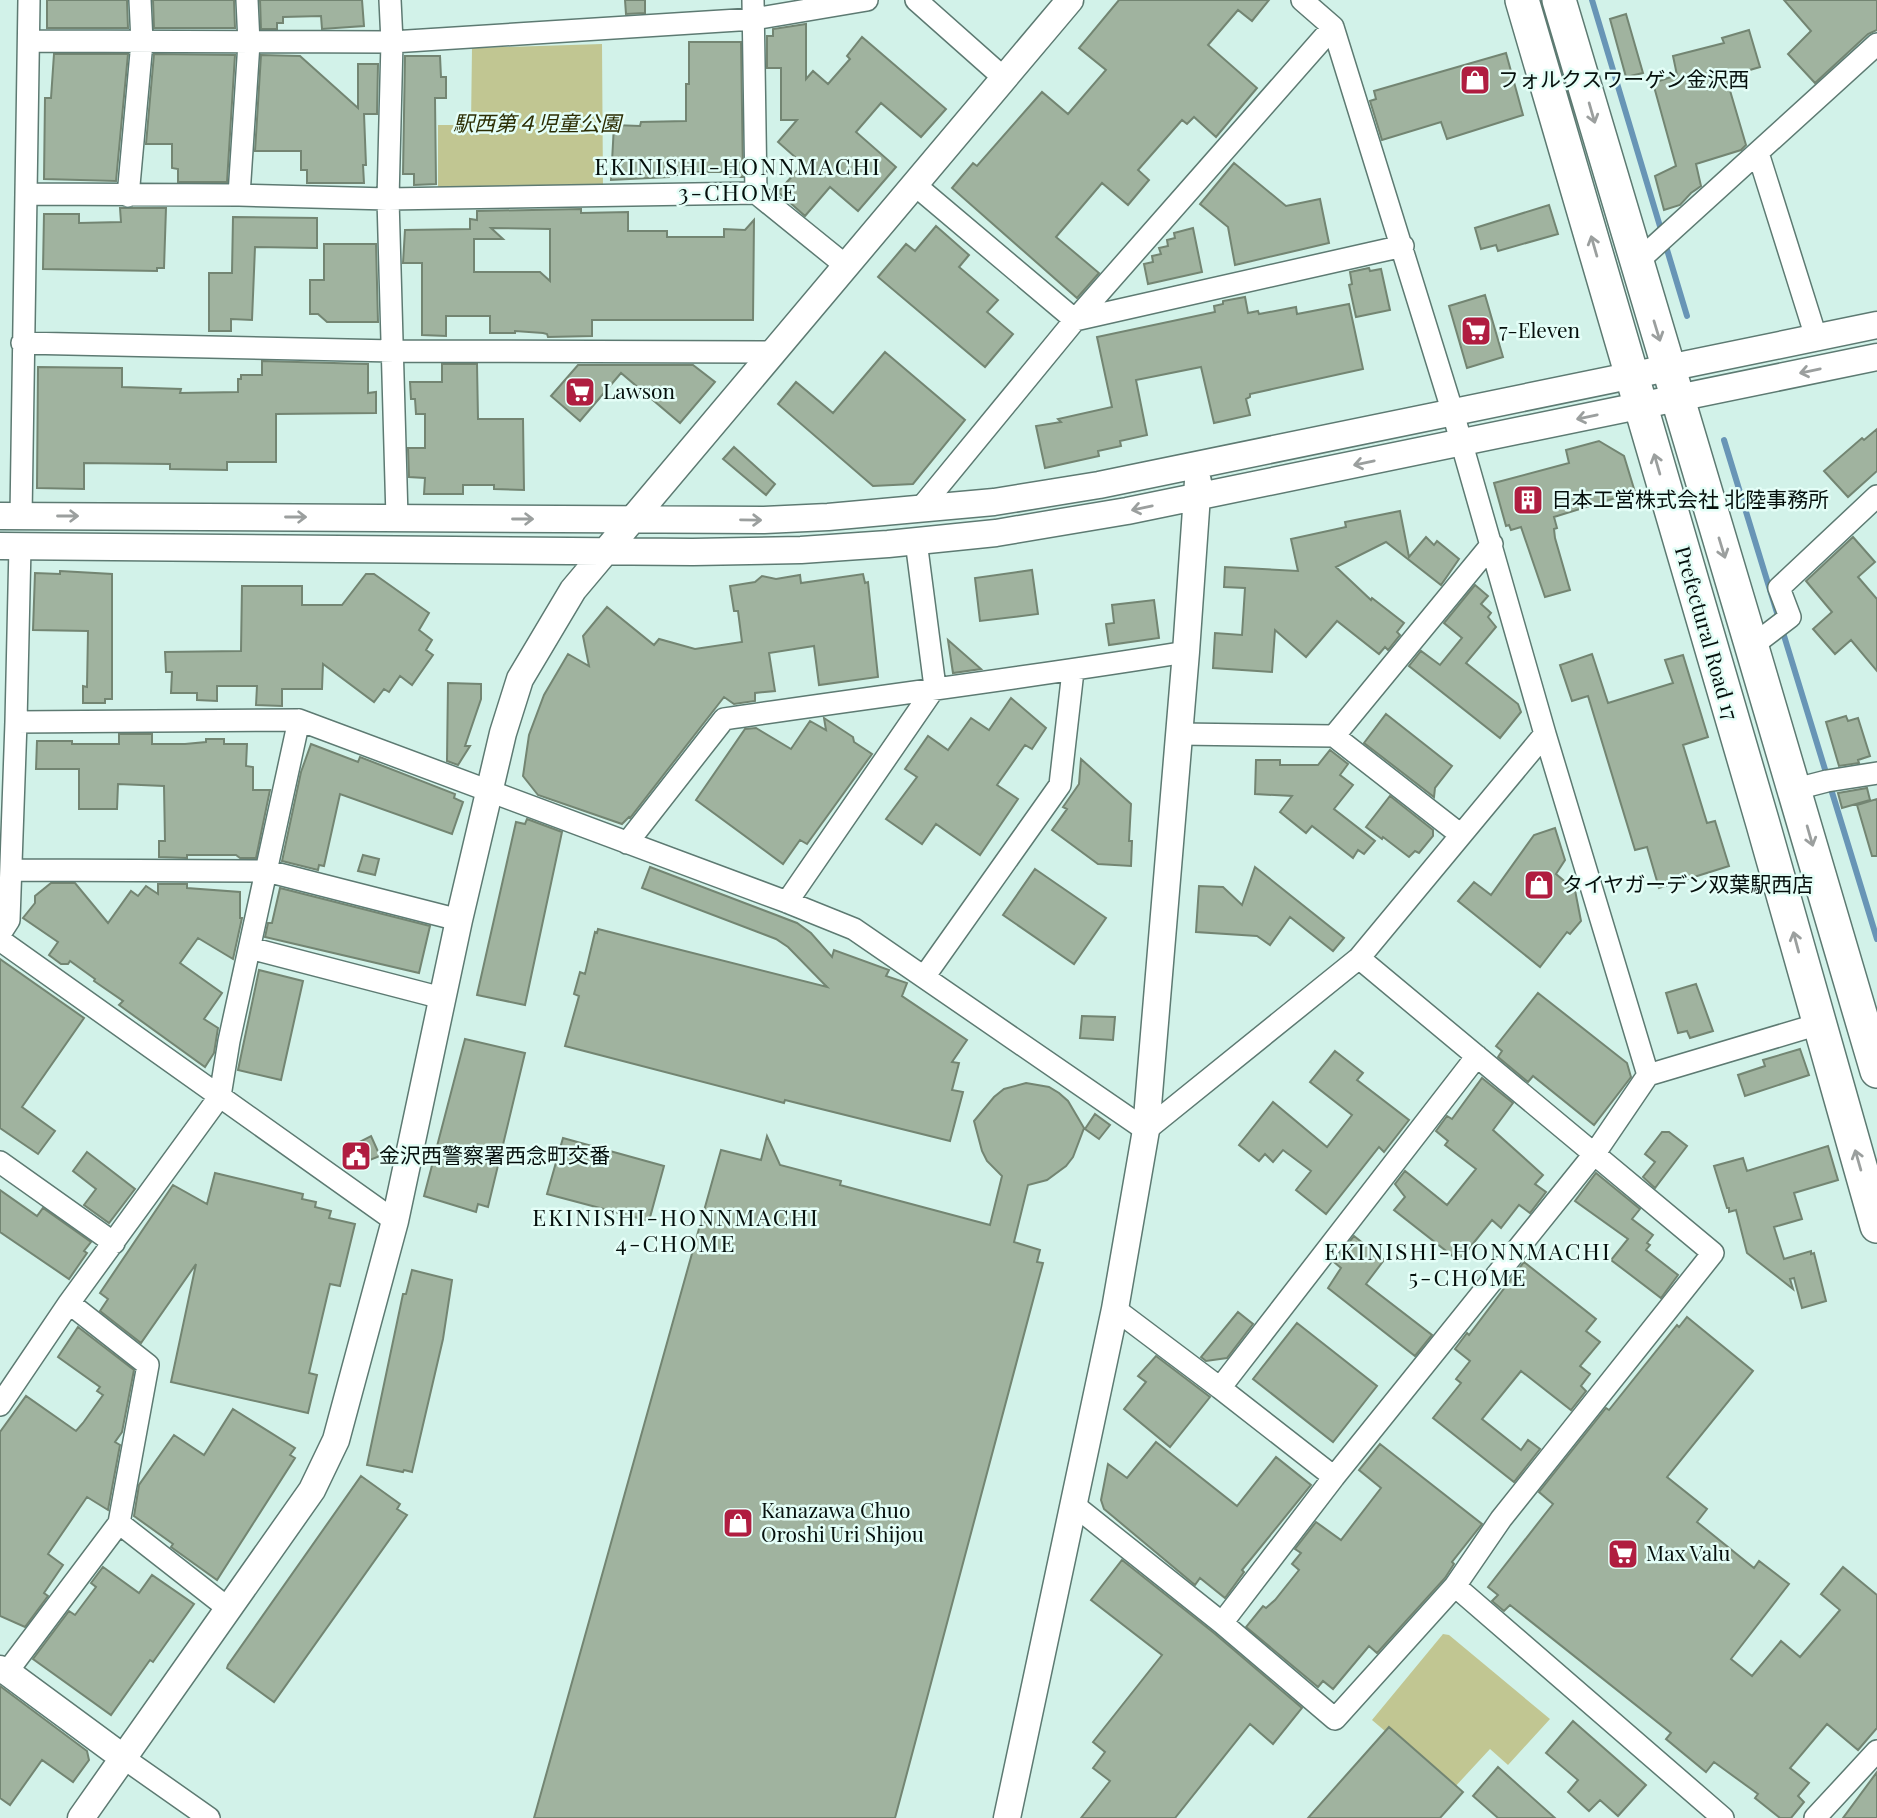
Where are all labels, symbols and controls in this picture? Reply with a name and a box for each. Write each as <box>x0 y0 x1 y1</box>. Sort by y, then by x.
shop icon: フォルクスワーゲン金沢西 <box>1458 63 1492 97</box>
place label: フォルクスワーゲン金沢西 <box>1498 64 1749 92</box>
one-way arrow <box>1586 101 1599 123</box>
park label: 駅西第４児童公園 <box>453 108 624 136</box>
district label: EKINISHI-HONNMACHI 3-CHOME <box>594 150 882 207</box>
one-way arrow <box>1587 235 1600 257</box>
supermarket icon: 7-Eleven <box>1459 314 1493 348</box>
place label: 7-Eleven <box>1499 315 1581 343</box>
one-way arrow <box>1651 319 1664 341</box>
one-way arrow <box>1799 365 1822 379</box>
supermarket icon: Lawson <box>563 375 597 409</box>
place label: Lawson <box>603 376 676 404</box>
one-way arrow <box>1576 411 1599 424</box>
one-way arrow <box>1649 454 1662 476</box>
one-way arrow <box>1353 456 1376 470</box>
building icon: 日本工営株式会社 北陸事務所 <box>1511 483 1545 517</box>
place label: 日本工営株式会社 北陸事務所 <box>1551 484 1829 512</box>
one-way arrow <box>1131 502 1154 516</box>
one-way arrow <box>56 509 79 523</box>
one-way arrow <box>284 511 307 524</box>
one-way arrow <box>511 512 534 526</box>
one-way arrow <box>739 513 762 527</box>
one-way arrow <box>1717 537 1730 559</box>
street label: Prefectural Road 17 <box>1670 542 1746 723</box>
one-way arrow <box>1804 825 1817 847</box>
shop icon: タイヤガーデン双葉駅西店 <box>1522 868 1556 902</box>
place label: タイヤガーデン双葉駅西店 <box>1562 869 1813 897</box>
one-way arrow <box>1788 931 1801 953</box>
public building icon: 金沢西警察署西念町交番 <box>339 1139 373 1173</box>
place label: 金沢西警察署西念町交番 <box>379 1140 610 1168</box>
one-way arrow <box>1851 1150 1864 1172</box>
district label: EKINISHI-HONNMACHI 4-CHOME <box>532 1201 820 1258</box>
district label: EKINISHI-HONNMACHI 5-CHOME <box>1324 1235 1612 1292</box>
place label: Kanazawa Chuo Oroshi Uri Shijou <box>761 1495 924 1547</box>
shop icon: Kanazawa Chuo Oroshi Uri Shijou <box>721 1506 755 1540</box>
supermarket icon: Max Valu <box>1606 1537 1640 1571</box>
place label: Max Valu <box>1646 1538 1730 1566</box>

